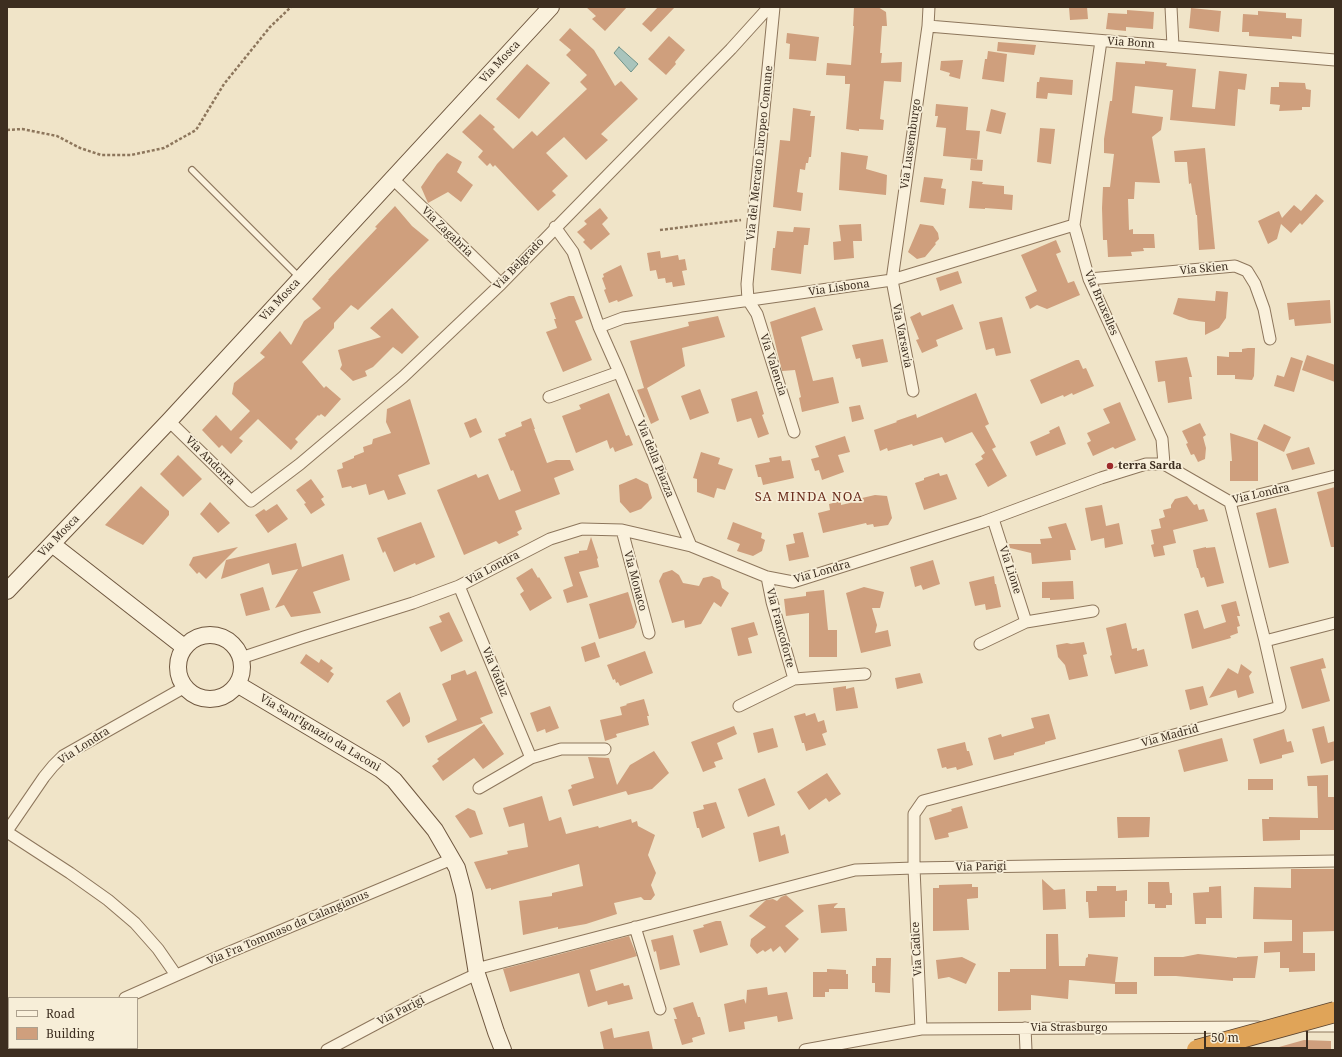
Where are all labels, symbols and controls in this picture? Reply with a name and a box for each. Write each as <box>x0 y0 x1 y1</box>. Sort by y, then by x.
street label: Via Bonn <box>1107 35 1155 51</box>
street label: Via Mosca <box>477 38 523 86</box>
street label: Via del Mercato Europeo Comune <box>744 65 776 241</box>
street label: Via Lussemburgo <box>898 98 924 190</box>
street label: Via Zagabria <box>419 204 475 260</box>
street label: Via Belgrado <box>491 235 547 293</box>
street label: Via Skien <box>1179 260 1229 278</box>
street label: Via Bruxelles <box>1081 269 1121 337</box>
street label: Via Mosca <box>257 276 303 324</box>
street label: Via Lisbona <box>808 277 870 299</box>
street label: Via Varsavia <box>889 303 915 369</box>
street label: Via Valencia <box>757 332 789 398</box>
street label: Via della Piazza <box>633 418 677 500</box>
street label: Via Andorra <box>183 434 237 488</box>
place label: terra Sarda <box>1118 459 1182 473</box>
marker: terra Sarda <box>1105 461 1115 471</box>
street label: Via Londra <box>1231 481 1291 507</box>
district label: SA MINDA NOA <box>755 489 863 505</box>
street label: Via Mosca <box>36 512 82 560</box>
street label: Via Lione <box>996 544 1024 596</box>
street label: Via Londra <box>464 549 522 587</box>
street label: Via Monaco <box>621 549 649 613</box>
street label: Via Londra <box>792 558 852 586</box>
street label: Via Francoforte <box>763 587 797 669</box>
street label: Via Vaduz <box>479 645 511 699</box>
street label: Via Sant'Ignazio da Laconi <box>257 692 383 774</box>
street label: Via Madrid <box>1140 722 1200 750</box>
street label: Via Londra <box>56 725 112 767</box>
street label: Via Parigi <box>955 860 1007 874</box>
street label: Via Fra Tommaso da Calangianus <box>205 888 371 968</box>
street label: Via Cadice <box>909 921 925 977</box>
street label: Via Parigi <box>375 994 427 1028</box>
legend <box>8 997 138 1049</box>
text: Road <box>46 1005 75 1022</box>
street label: Via Strasburgo <box>1030 1021 1108 1035</box>
scale bar <box>1206 1023 1310 1049</box>
text: Building <box>46 1025 94 1042</box>
text: 50 m <box>1211 1029 1239 1046</box>

